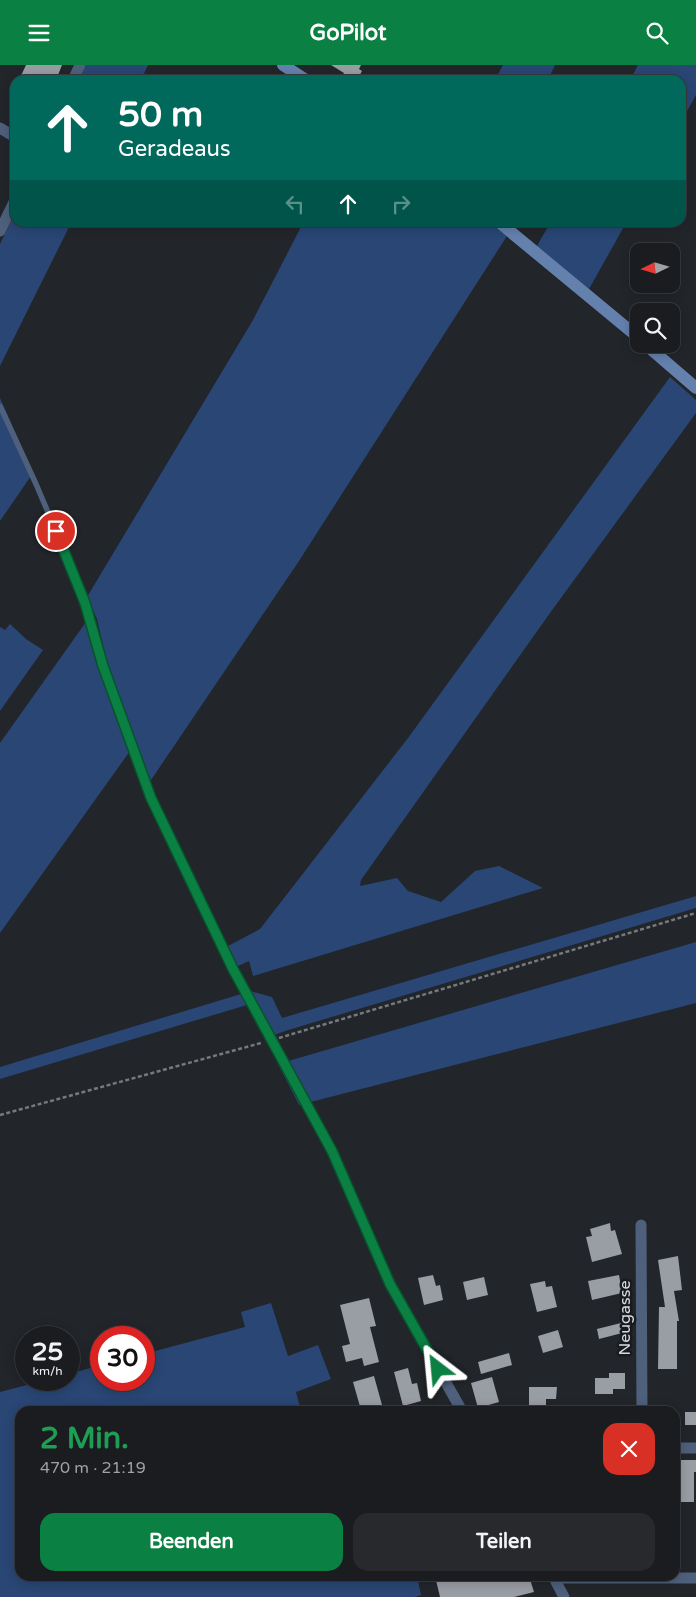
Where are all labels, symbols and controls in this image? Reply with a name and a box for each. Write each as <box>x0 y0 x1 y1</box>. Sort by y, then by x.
icon: menu <box>25 19 53 47</box>
icon: search <box>643 19 671 47</box>
text: GoPilot <box>310 20 386 46</box>
text: 50 m <box>118 94 203 136</box>
icon: ahead <box>35 95 100 160</box>
text: Geradeaus <box>118 136 230 162</box>
icon: left <box>281 190 309 218</box>
icon: ahead <box>334 190 362 218</box>
icon: right <box>387 190 415 218</box>
north arrow <box>630 243 680 293</box>
map controls <box>630 243 680 353</box>
button: search <box>630 303 680 353</box>
pin <box>35 510 77 552</box>
icon: arrive <box>42 517 70 545</box>
street label: Neugasse <box>615 1281 635 1355</box>
speed limit sign: 30 <box>90 1326 155 1391</box>
text: 25 <box>32 1337 63 1367</box>
position arrow <box>411 1342 463 1394</box>
text: km/h <box>32 1364 63 1378</box>
text: 2 Min. <box>40 1420 129 1457</box>
button: close <box>603 1423 655 1475</box>
text: 470 m · 21:19 <box>40 1458 146 1478</box>
button: Beenden <box>40 1513 343 1571</box>
button: Teilen <box>353 1513 655 1571</box>

